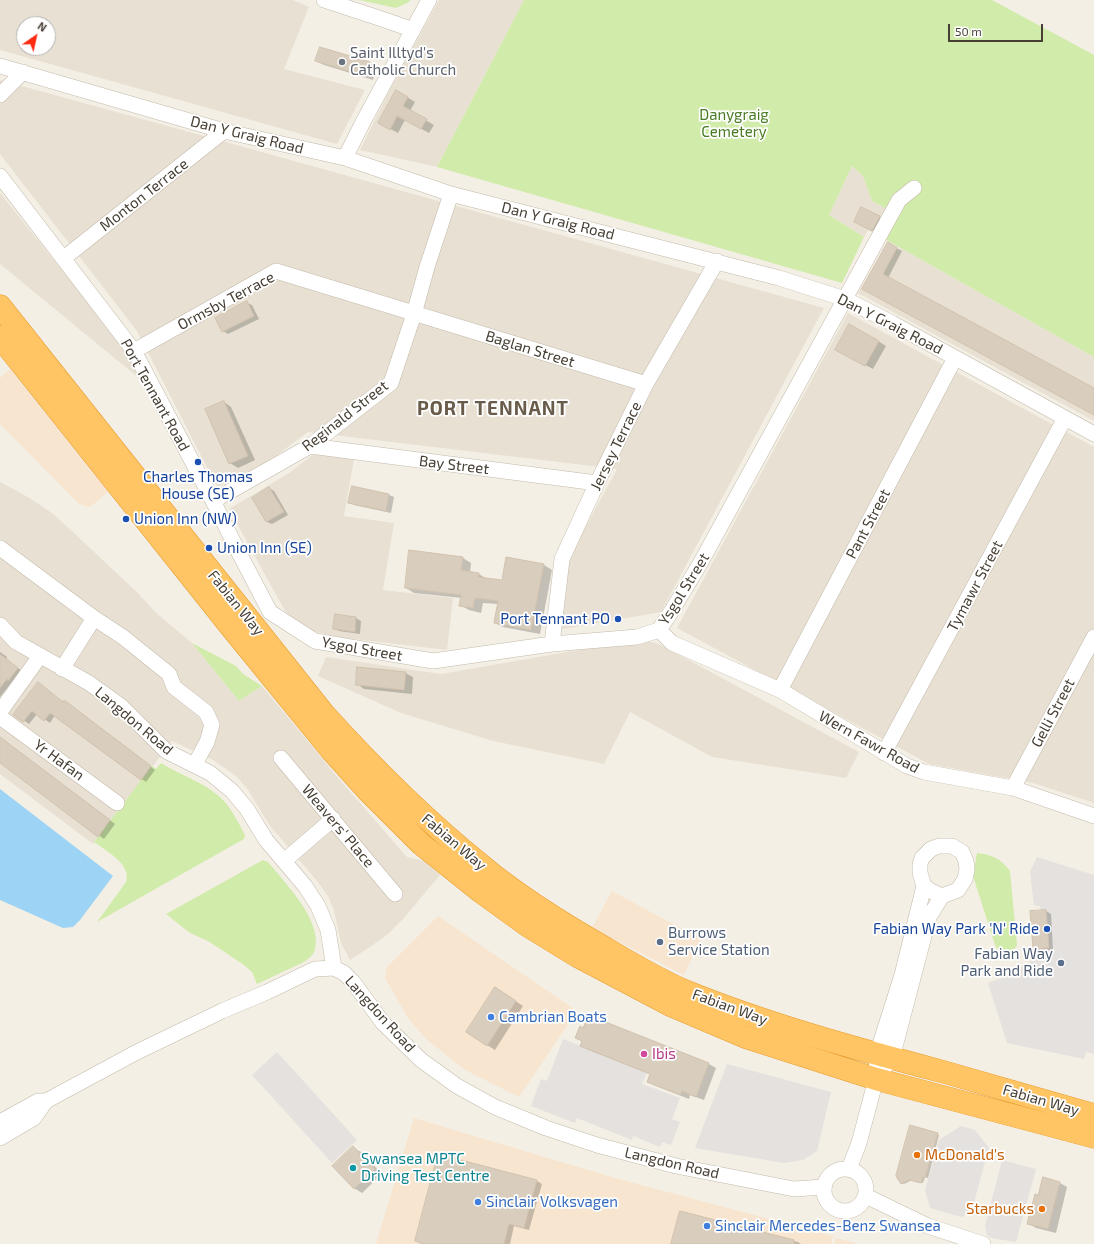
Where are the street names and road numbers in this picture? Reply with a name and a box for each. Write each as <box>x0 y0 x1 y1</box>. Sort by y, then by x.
street label: Dan Y Graig Road <box>189 112 305 158</box>
street label: Monton Terrace <box>96 155 192 235</box>
street label: Dan Y Graig Road <box>500 198 616 244</box>
street label: Ormsby Terrace <box>174 268 278 334</box>
street label: Dan Y Graig Road <box>834 290 946 358</box>
street label: Baglan Street <box>483 327 577 371</box>
street label: Port Tennant Road <box>117 336 193 454</box>
street label: Reginald Street <box>298 377 392 455</box>
street label: Jersey Terrace <box>587 399 645 493</box>
street label: Bay Street <box>418 452 490 478</box>
street label: Pant Street <box>842 486 894 562</box>
street label: Tymawr Street <box>943 537 1007 635</box>
street label: Ysgol Street <box>655 550 713 628</box>
street label: Fabian Way <box>204 567 268 639</box>
street label: Ysgol Street <box>320 633 404 665</box>
street label: Gelli Street <box>1027 676 1079 750</box>
street label: Langdon Road <box>91 683 177 759</box>
street label: Wern Fawr Road <box>816 707 922 777</box>
street label: Yr Hafan <box>30 736 88 784</box>
street label: Weavers' Place <box>298 781 378 871</box>
street label: Fabian Way <box>418 810 490 874</box>
street label: Langdon Road <box>341 972 419 1056</box>
street label: Fabian Way <box>690 985 770 1029</box>
street label: Fabian Way <box>1001 1080 1081 1120</box>
street label: Langdon Road <box>623 1143 721 1183</box>

